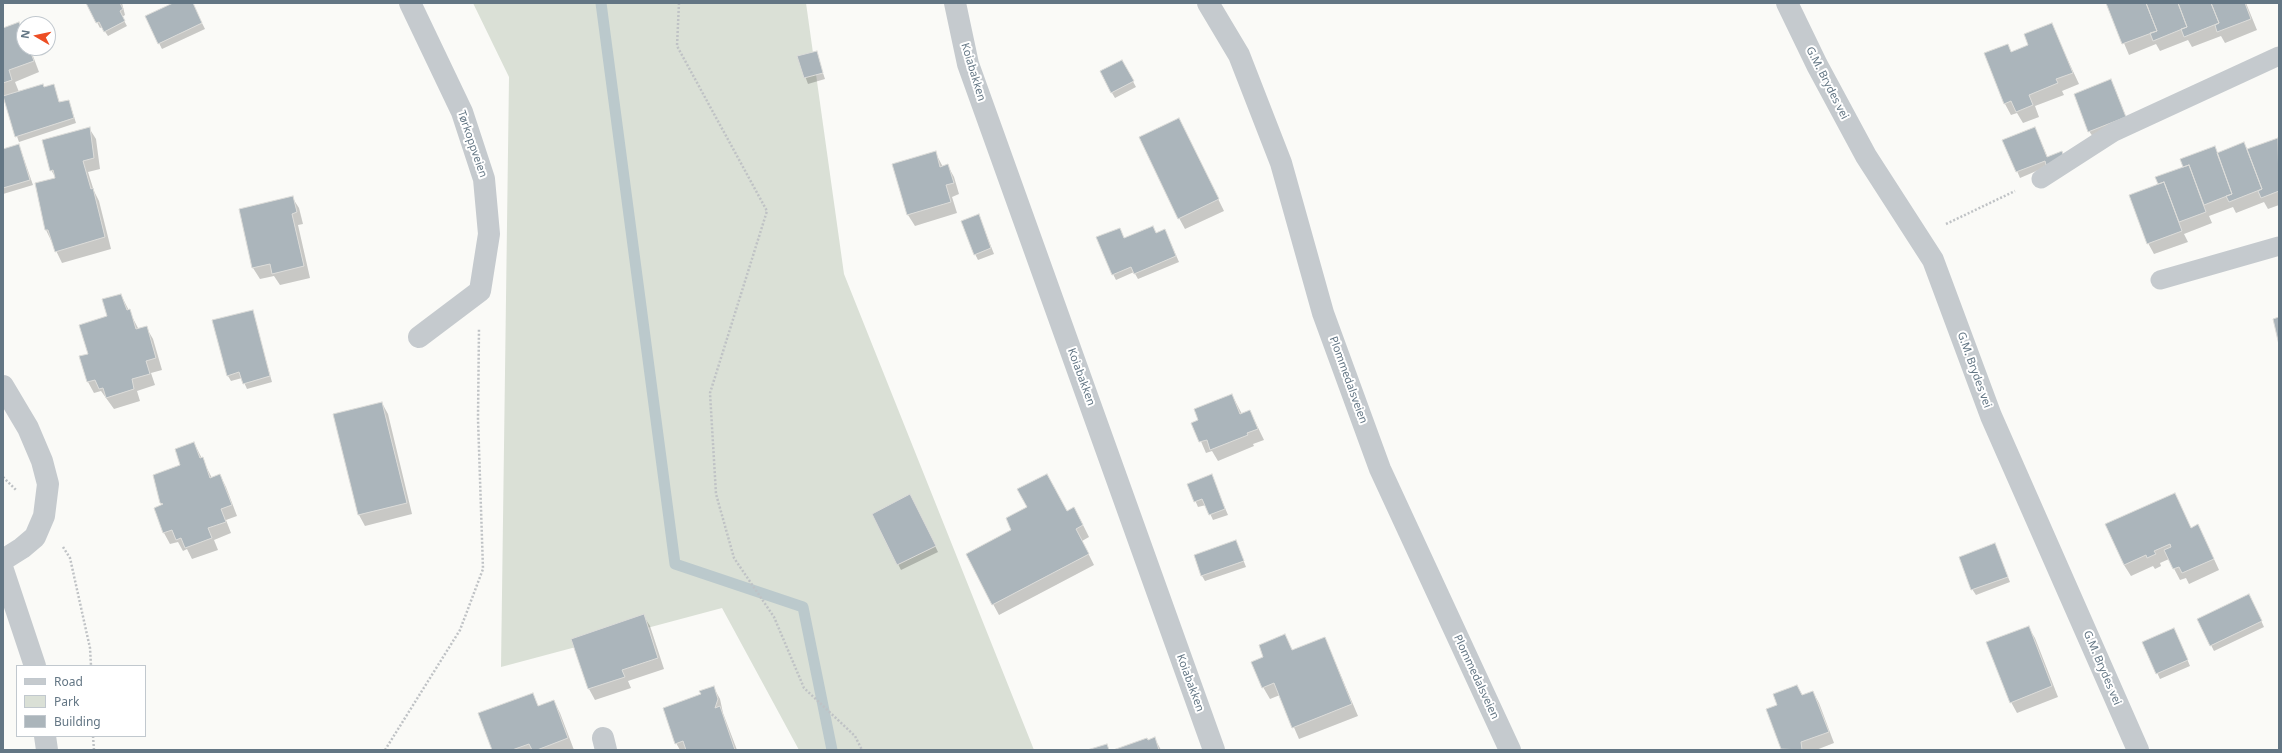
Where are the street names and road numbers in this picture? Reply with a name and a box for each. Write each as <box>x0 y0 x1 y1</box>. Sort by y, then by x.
street label: Koiabakken <box>958 41 988 103</box>
street label: G.M. Brydes vei <box>1803 44 1851 122</box>
street label: Tørkoppveien <box>454 109 490 179</box>
street label: G.M. Brydes vei <box>1954 330 1994 410</box>
street label: Plommedalsveien <box>1326 335 1370 425</box>
street label: Koiabakken <box>1065 346 1097 408</box>
street label: G.M. Brydes vei <box>2080 629 2124 707</box>
street label: Plommedalsveien <box>1451 633 1501 721</box>
street label: Koiabakken <box>1174 652 1206 714</box>

